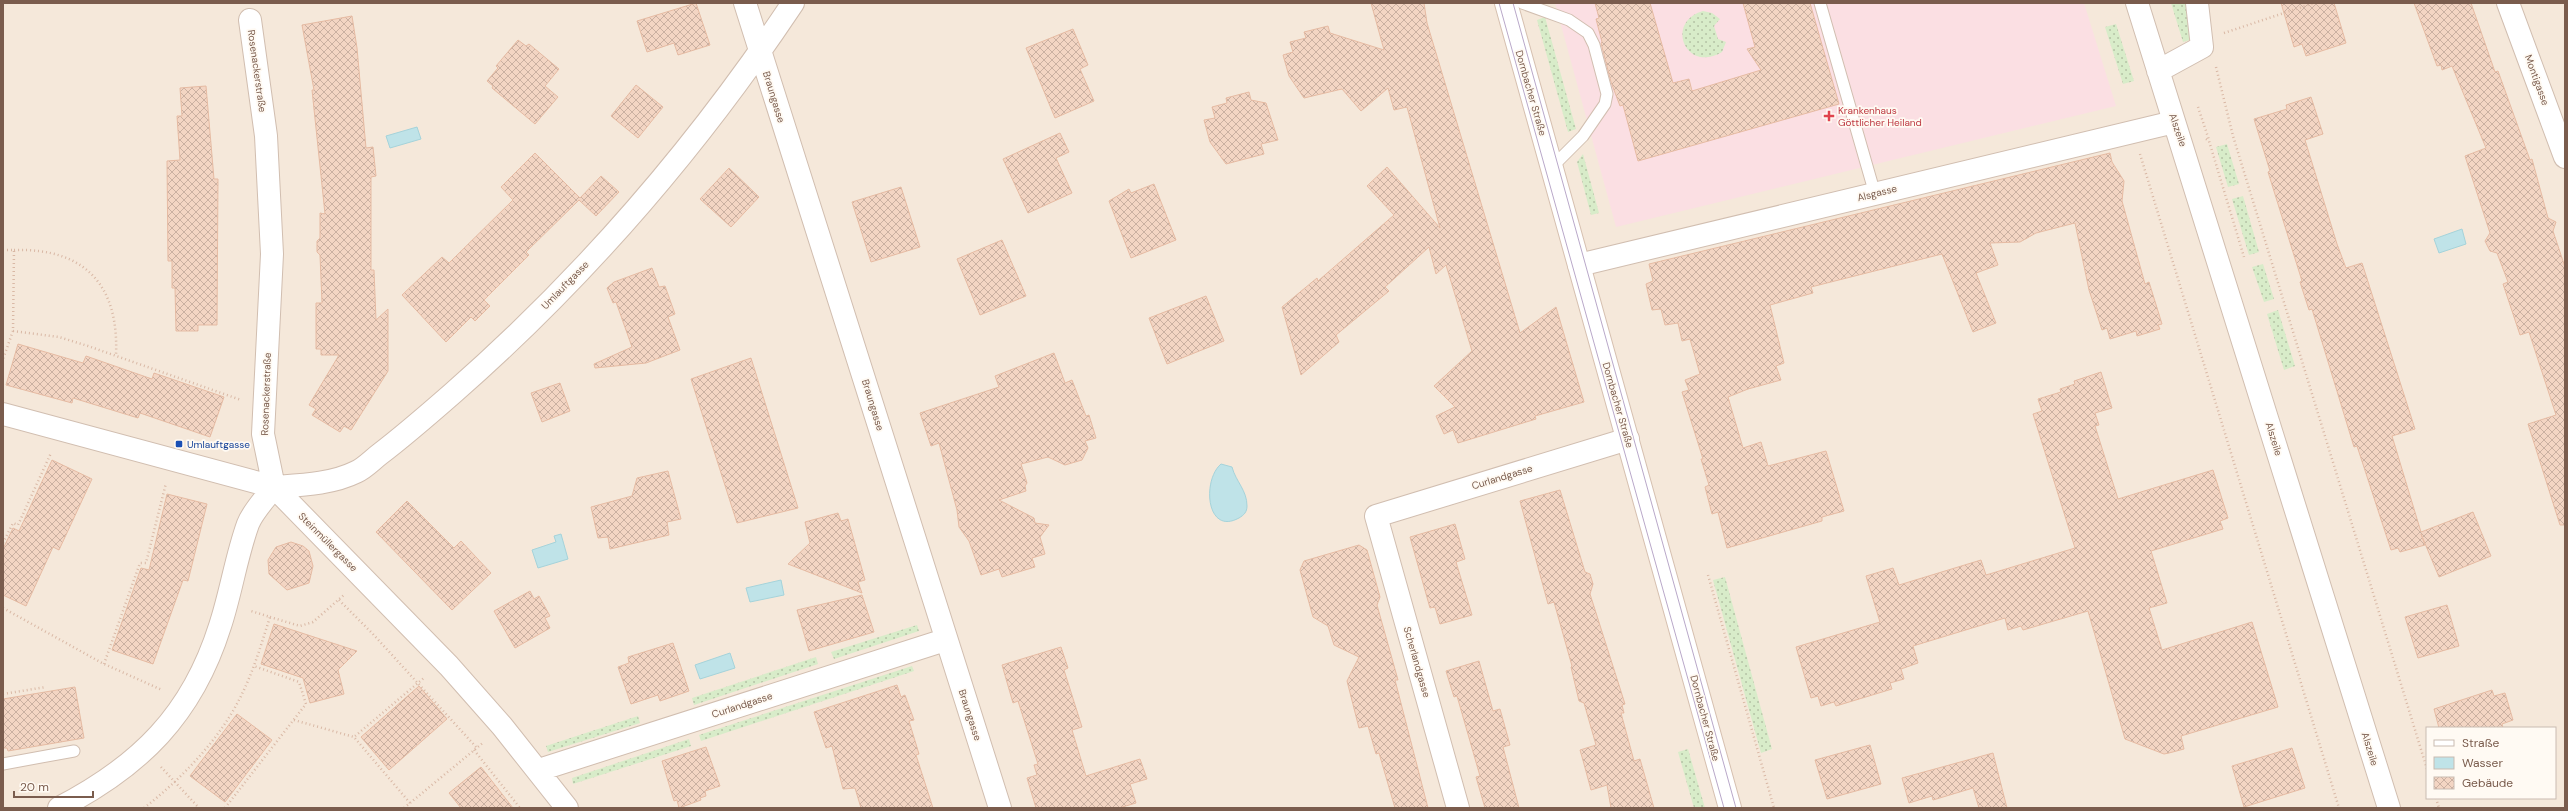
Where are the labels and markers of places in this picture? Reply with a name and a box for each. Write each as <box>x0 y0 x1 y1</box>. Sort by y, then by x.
place label: Krankenhaus Göttlicher Heiland <box>1838 104 1922 129</box>
marker: Krankenhaus Göttlicher Heiland <box>1823 110 1835 122</box>
place label: Umlauftgasse <box>187 438 250 451</box>
marker: Umlauftgasse <box>174 439 184 449</box>

